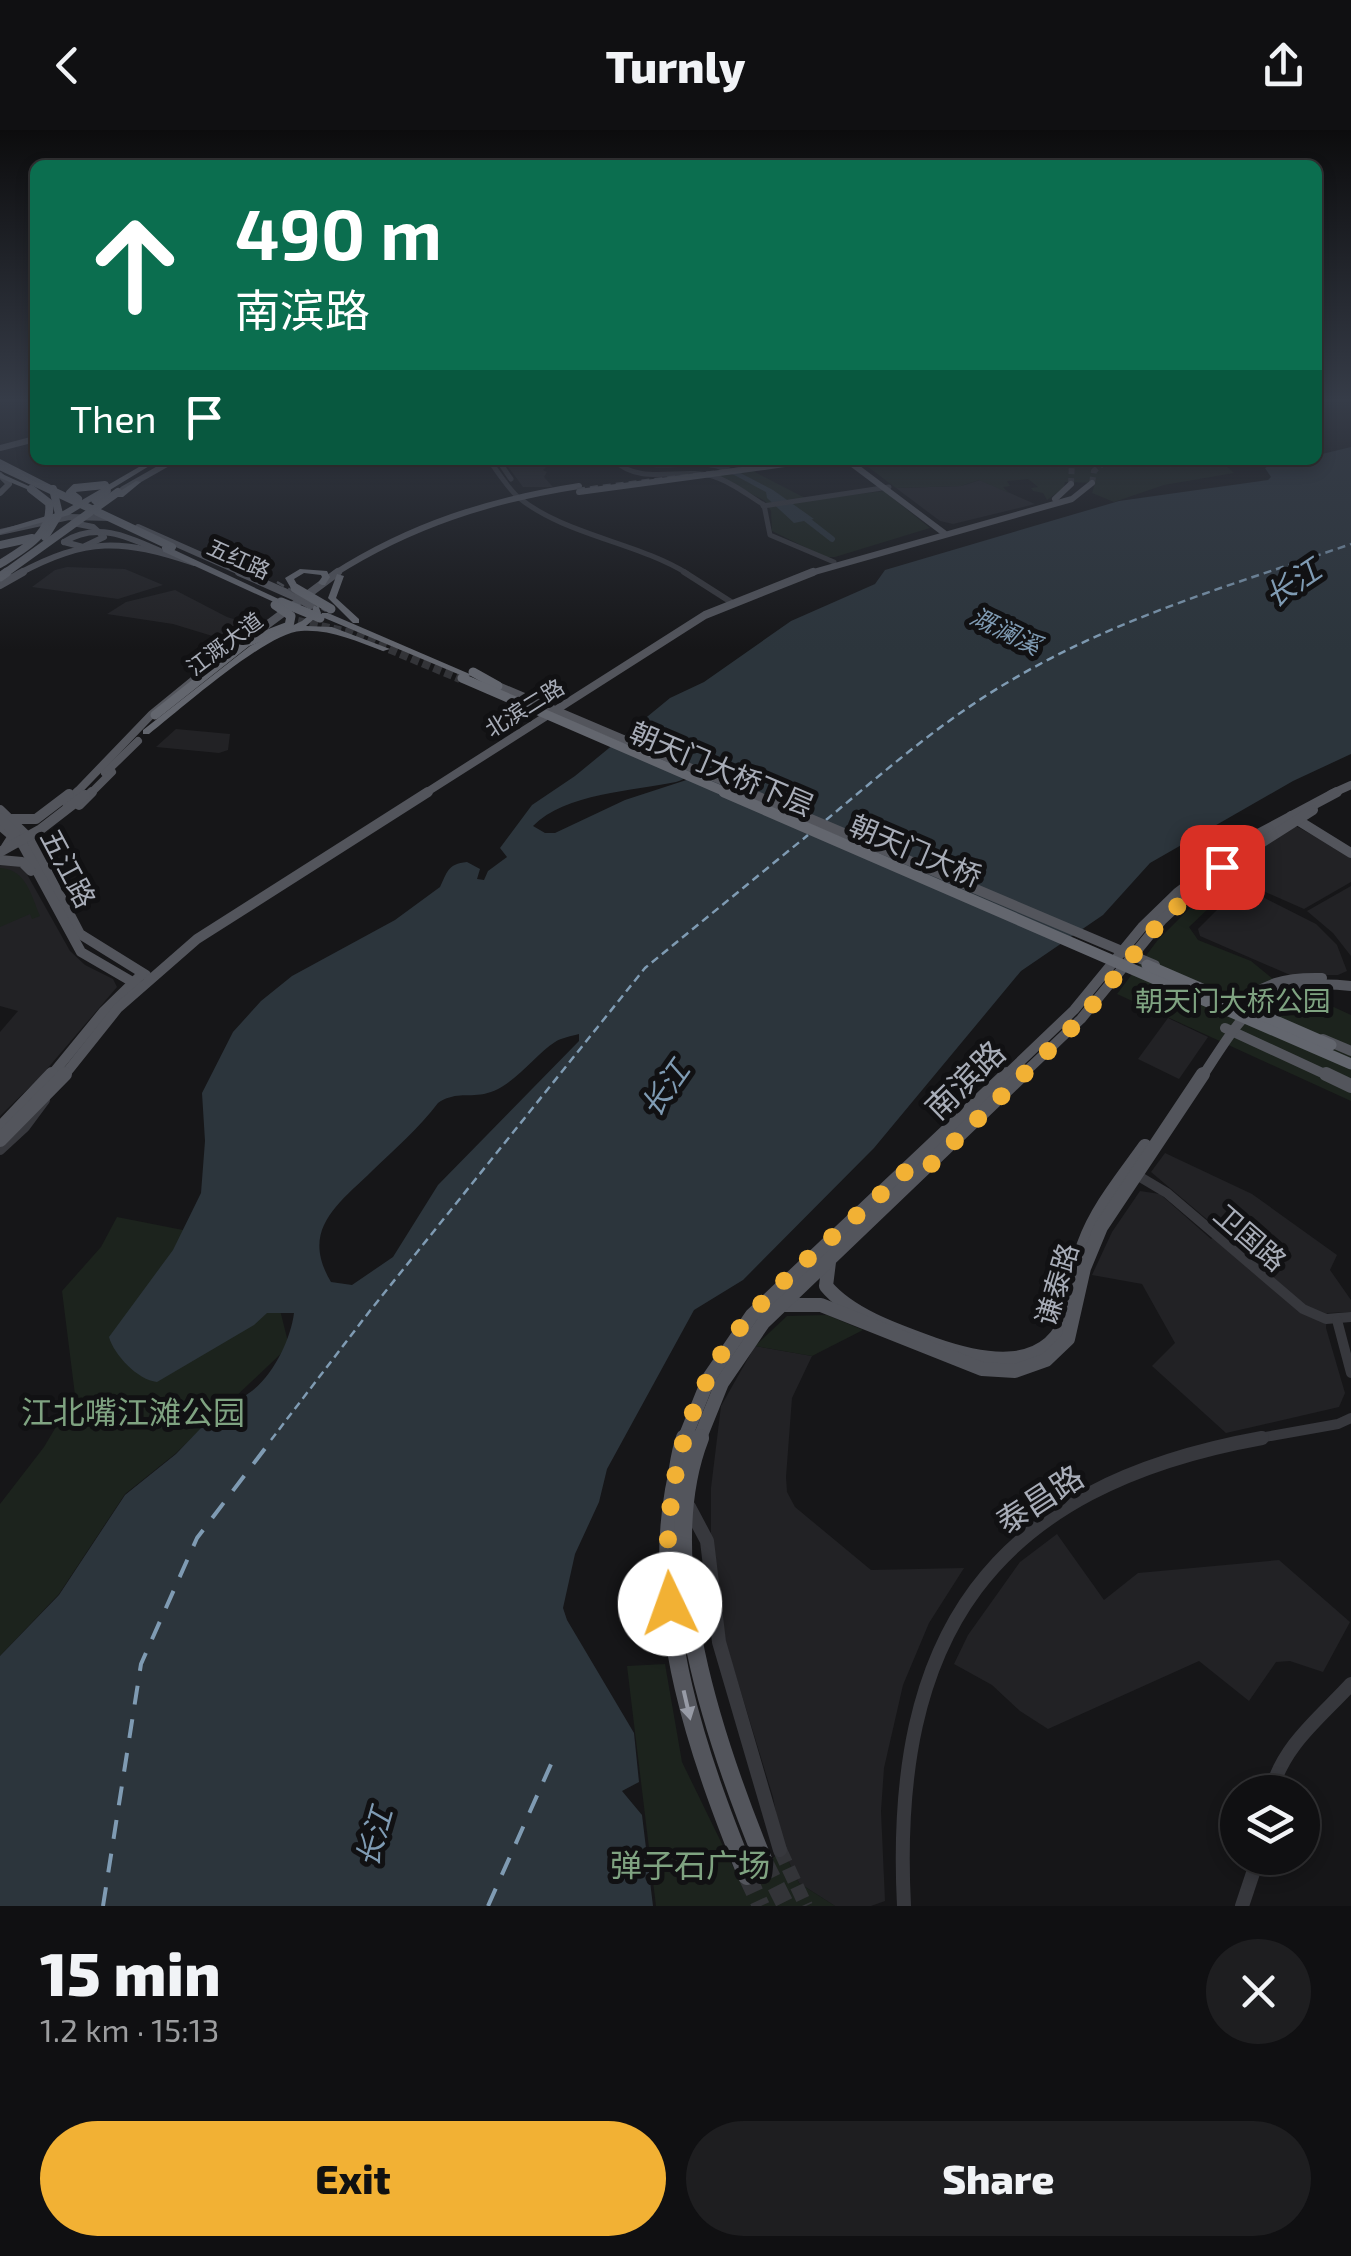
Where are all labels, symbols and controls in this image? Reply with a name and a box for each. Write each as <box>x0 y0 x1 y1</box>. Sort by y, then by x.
icon: back <box>40 38 95 93</box>
text: Turnly <box>606 38 745 92</box>
icon: share <box>1256 38 1311 93</box>
text: 490 m <box>235 190 442 274</box>
icon: ahead <box>70 200 200 330</box>
text: 南滨路 <box>235 282 370 336</box>
icon: arrive <box>177 390 232 445</box>
text: Then <box>70 395 157 441</box>
street label: 五红路 <box>204 533 274 583</box>
water label: 长江 <box>1257 549 1329 614</box>
water label: 溉澜溪 <box>966 600 1049 661</box>
street label: 江溉大道 <box>181 606 267 680</box>
street label: 北滨二路 <box>480 673 568 741</box>
street label: 朝天门大桥下层 <box>625 714 819 822</box>
street label: 朝天门大桥 <box>845 807 987 893</box>
street label: 五江路 <box>34 823 104 913</box>
pin <box>1180 825 1265 910</box>
icon: arrive <box>1195 840 1250 895</box>
park label: 朝天门大桥公园 <box>1135 983 1331 1017</box>
street label: 南滨路 <box>916 1032 1012 1126</box>
water label: 长江 <box>632 1051 698 1123</box>
street label: 卫国路 <box>1208 1197 1294 1277</box>
street label: 谦泰路 <box>1027 1239 1085 1329</box>
park label: 江北嘴江滩公园 <box>21 1392 245 1430</box>
street label: 泰昌路 <box>988 1456 1090 1540</box>
position arrow <box>618 1552 722 1656</box>
one-way arrow <box>680 1690 695 1721</box>
map controls <box>1220 1775 1320 1875</box>
button: layers <box>1220 1775 1320 1875</box>
water label: 长江 <box>347 1800 399 1871</box>
park label: 弹子石广场 <box>610 1845 770 1883</box>
text: 15 min <box>40 1936 221 2008</box>
button: close <box>1206 1939 1311 2044</box>
text: 1.2 km · 15:13 <box>40 2010 219 2048</box>
button: Exit <box>40 2121 666 2236</box>
button: Share <box>686 2121 1311 2236</box>

